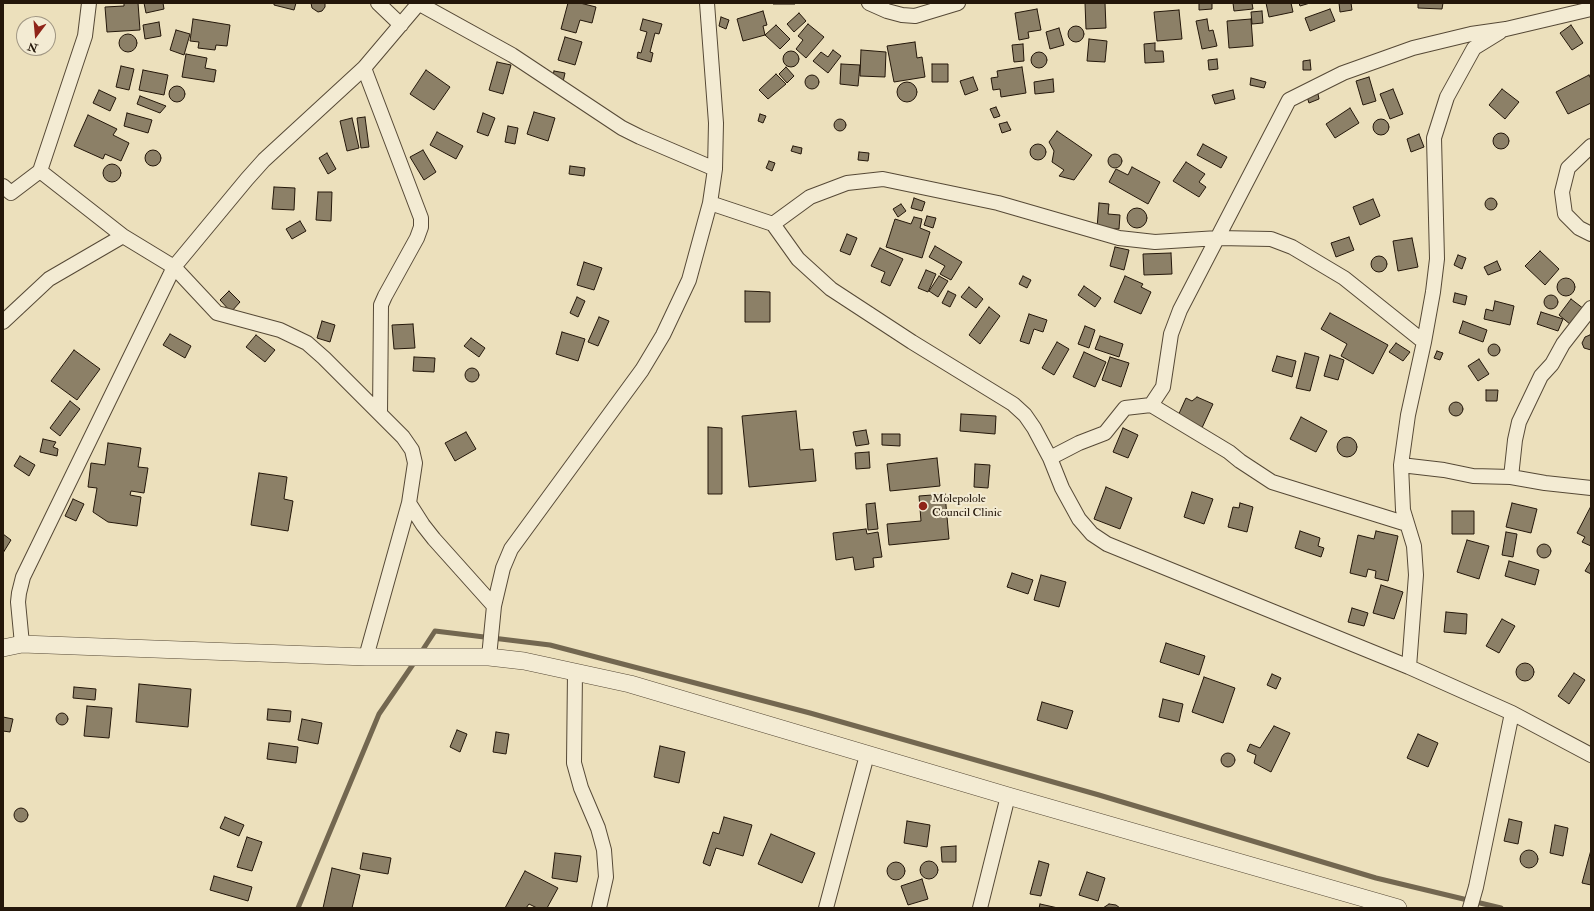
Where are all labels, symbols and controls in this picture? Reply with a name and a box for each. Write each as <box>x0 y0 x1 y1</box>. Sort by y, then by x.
north arrow <box>16 16 56 56</box>
text: N <box>26 39 39 55</box>
place label: Molepolole Council Clinic <box>932 492 1002 520</box>
marker: Molepolole Council Clinic <box>917 500 929 512</box>

